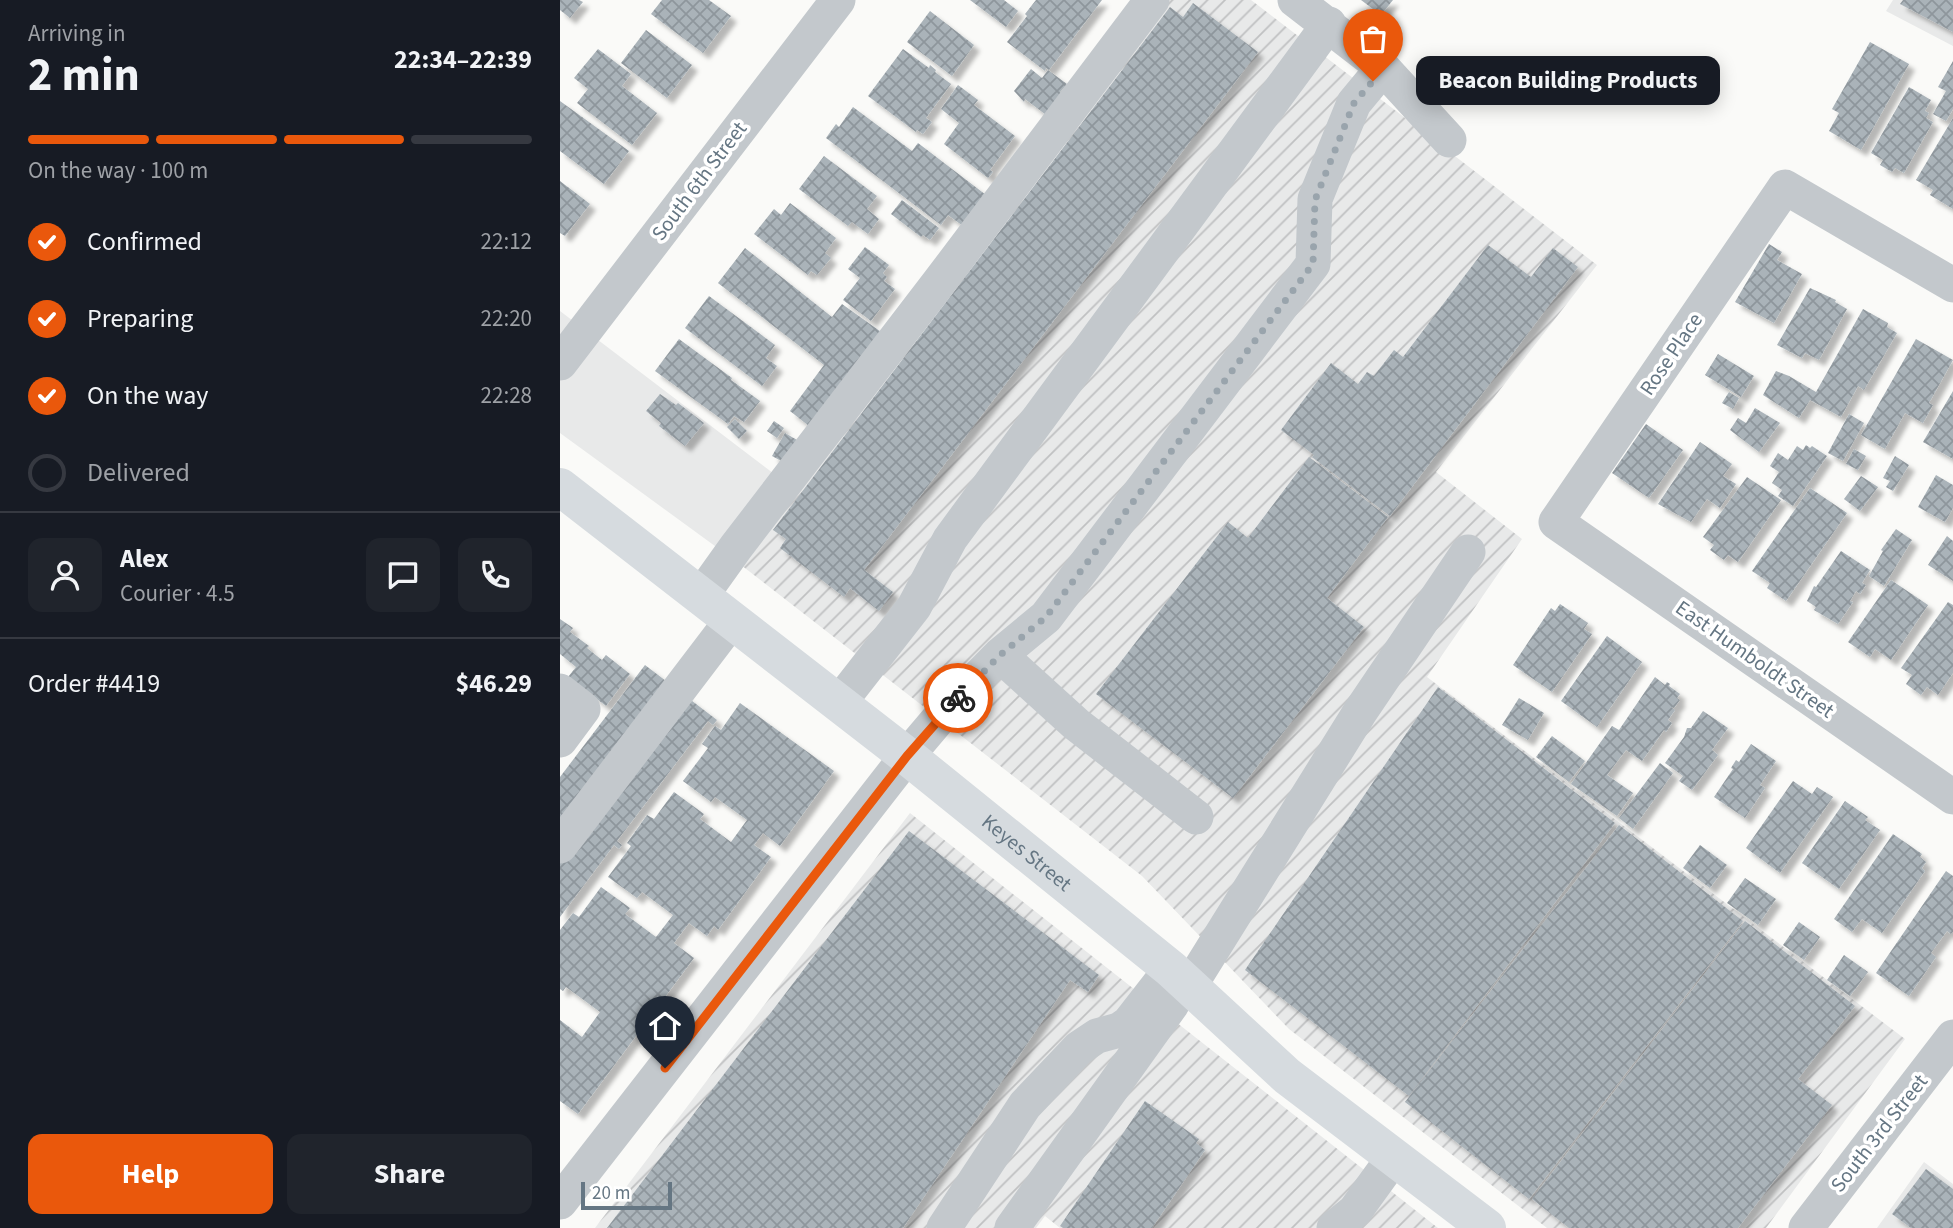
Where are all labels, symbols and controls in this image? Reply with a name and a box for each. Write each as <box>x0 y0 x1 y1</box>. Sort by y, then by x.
pin <box>1343 9 1403 81</box>
text: Arriving in <box>28 17 126 50</box>
icon: bag <box>1354 20 1392 58</box>
text: 22:34–22:39 <box>394 41 532 78</box>
text: 2 min <box>28 43 140 108</box>
callout: Beacon Building Products <box>1415 56 1720 106</box>
text: Beacon Building Products <box>1439 64 1697 97</box>
street label: South 6th Street <box>644 115 754 247</box>
text: On the way · 100 m <box>28 154 208 187</box>
icon: check <box>28 223 66 261</box>
text: Confirmed <box>87 223 202 260</box>
text: 22:12 <box>481 225 532 258</box>
icon: check <box>28 300 66 338</box>
text: Preparing <box>87 300 193 337</box>
text: 22:20 <box>481 302 532 335</box>
street label: Rose Place <box>1632 307 1710 401</box>
icon: check <box>28 377 66 415</box>
text: On the way <box>87 377 208 414</box>
text: 22:28 <box>481 379 532 412</box>
text: Delivered <box>87 454 190 491</box>
button: person <box>28 538 102 612</box>
button: chat <box>366 538 440 612</box>
button: phone <box>458 538 532 612</box>
text: Alex <box>120 540 169 577</box>
text: Courier · 4.5 <box>120 577 235 610</box>
street label: East Humboldt Street <box>1669 593 1841 725</box>
courier <box>923 663 993 733</box>
text: Order #4419 <box>28 665 160 702</box>
text: $46.29 <box>456 665 532 702</box>
icon: bike <box>939 679 977 717</box>
street label: Keyes Street <box>975 807 1078 898</box>
pin <box>635 996 695 1068</box>
icon: home <box>646 1007 684 1045</box>
street label: South 3rd Street <box>1823 1068 1935 1198</box>
button: Help <box>28 1134 273 1214</box>
button: Share <box>287 1134 532 1214</box>
scale bar <box>581 1179 672 1211</box>
text: 20 m <box>592 1180 630 1207</box>

